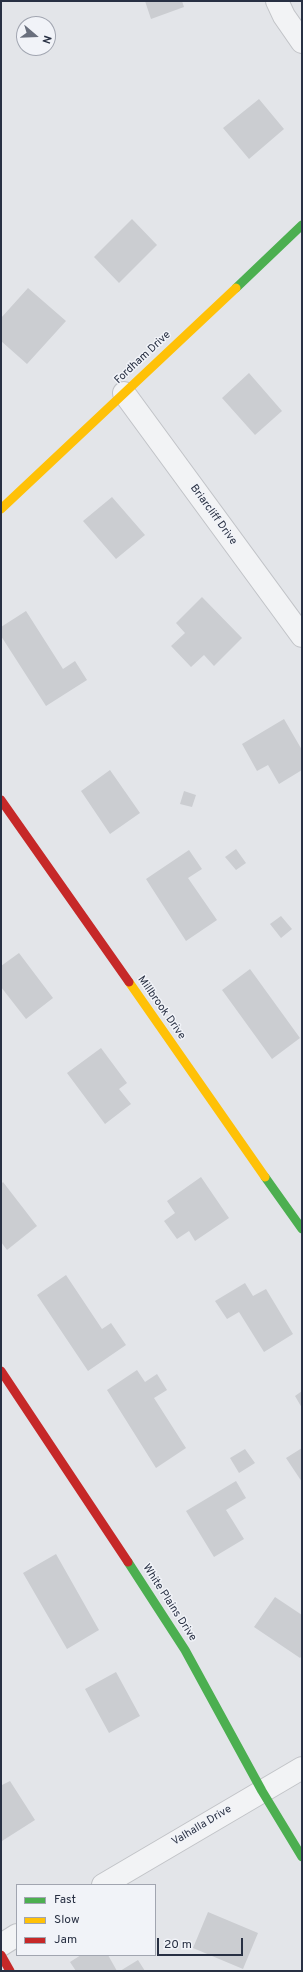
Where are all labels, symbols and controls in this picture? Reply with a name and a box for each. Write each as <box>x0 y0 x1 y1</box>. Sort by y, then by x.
north arrow <box>16 16 56 56</box>
text: N <box>38 34 54 46</box>
street label: Fordham Drive <box>112 329 174 387</box>
street label: Briarcliff Drive <box>187 482 239 548</box>
street label: Millbrook Drive <box>134 974 188 1042</box>
street label: White Plains Drive <box>139 1562 199 1644</box>
street label: Valhalla Drive <box>170 1803 234 1849</box>
legend <box>16 1884 156 1956</box>
text: Fast <box>54 1892 76 1908</box>
text: Slow <box>54 1912 80 1928</box>
scale bar <box>159 1930 245 1956</box>
text: Jam <box>54 1932 77 1948</box>
text: 20 m <box>164 1937 192 1953</box>

